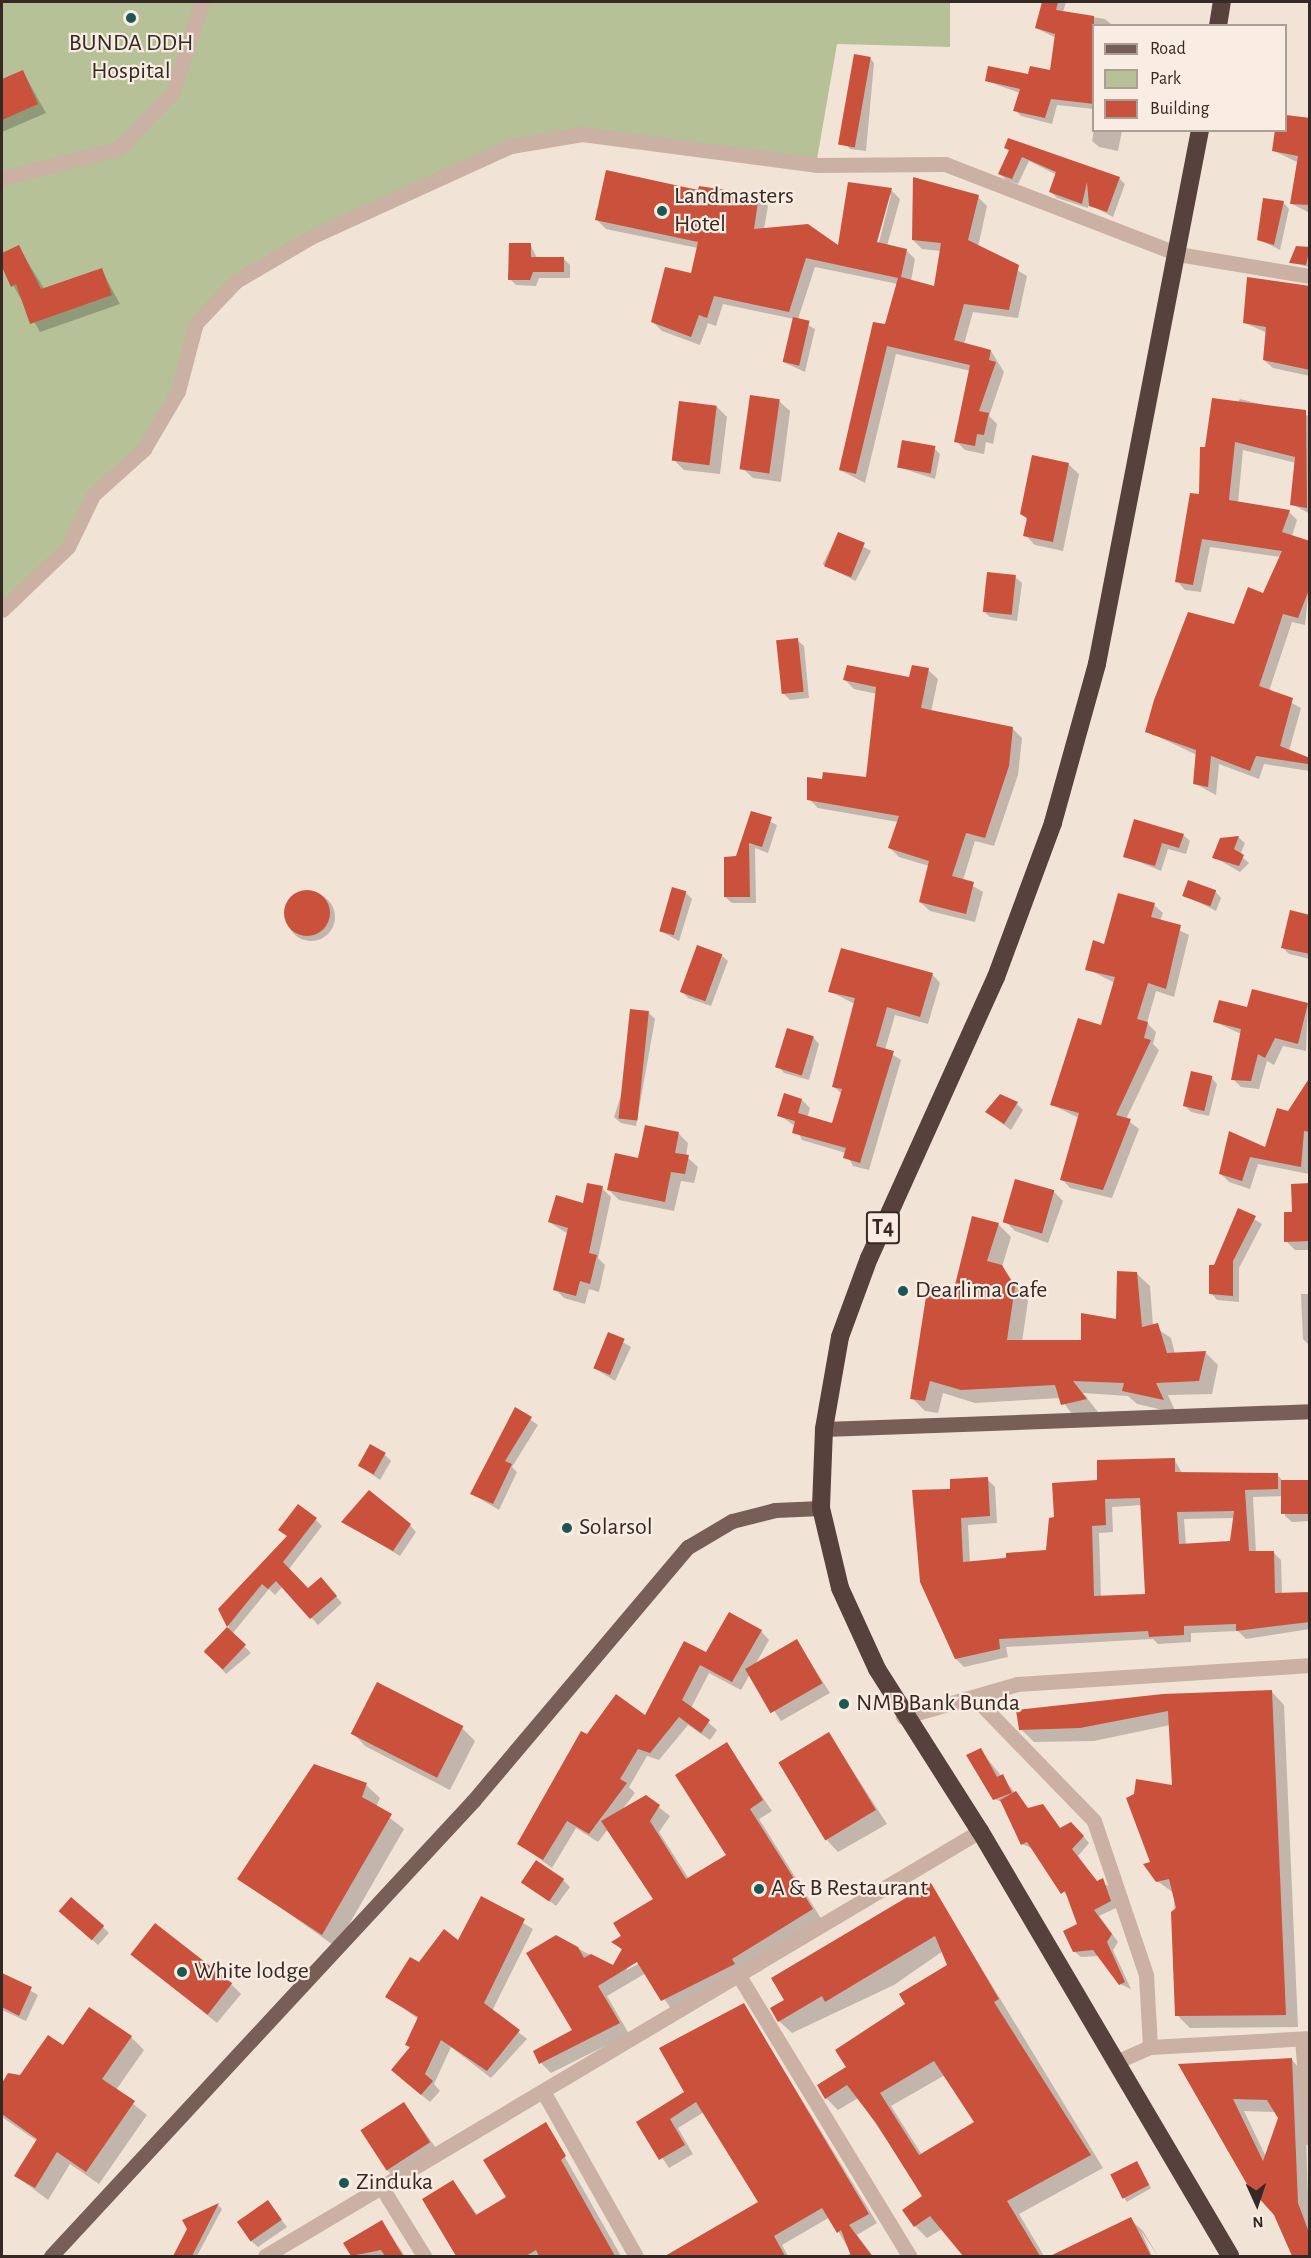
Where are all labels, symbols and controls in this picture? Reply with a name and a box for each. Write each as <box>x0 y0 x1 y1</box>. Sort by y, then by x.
marker: BUNDA DDH Hospital <box>122 9 140 27</box>
legend <box>1092 24 1287 132</box>
place label: BUNDA DDH Hospital <box>69 30 193 86</box>
text: Road <box>1150 40 1186 58</box>
text: Park <box>1150 70 1181 88</box>
text: Building <box>1150 100 1209 118</box>
place label: Landmasters Hotel <box>674 183 794 239</box>
marker: Landmasters Hotel <box>655 204 669 218</box>
road number: T4 <box>865 1209 901 1247</box>
place label: Dearlima Cafe <box>915 1277 1047 1305</box>
marker: Dearlima Cafe <box>896 1284 910 1298</box>
place label: Solarsol <box>579 1514 653 1542</box>
marker: Solarsol <box>560 1521 574 1535</box>
place label: NMB Bank Bunda <box>856 1690 1020 1718</box>
marker: NMB Bank Bunda <box>837 1697 851 1711</box>
place label: A & B Restaurant <box>771 1875 928 1903</box>
marker: A & B Restaurant <box>752 1882 766 1896</box>
place label: White lodge <box>194 1958 309 1986</box>
marker: White lodge <box>175 1965 189 1979</box>
place label: Zinduka <box>356 2169 433 2197</box>
north arrow <box>1227 2174 1287 2234</box>
marker: Zinduka <box>337 2176 351 2190</box>
text: N <box>1252 2214 1264 2230</box>

